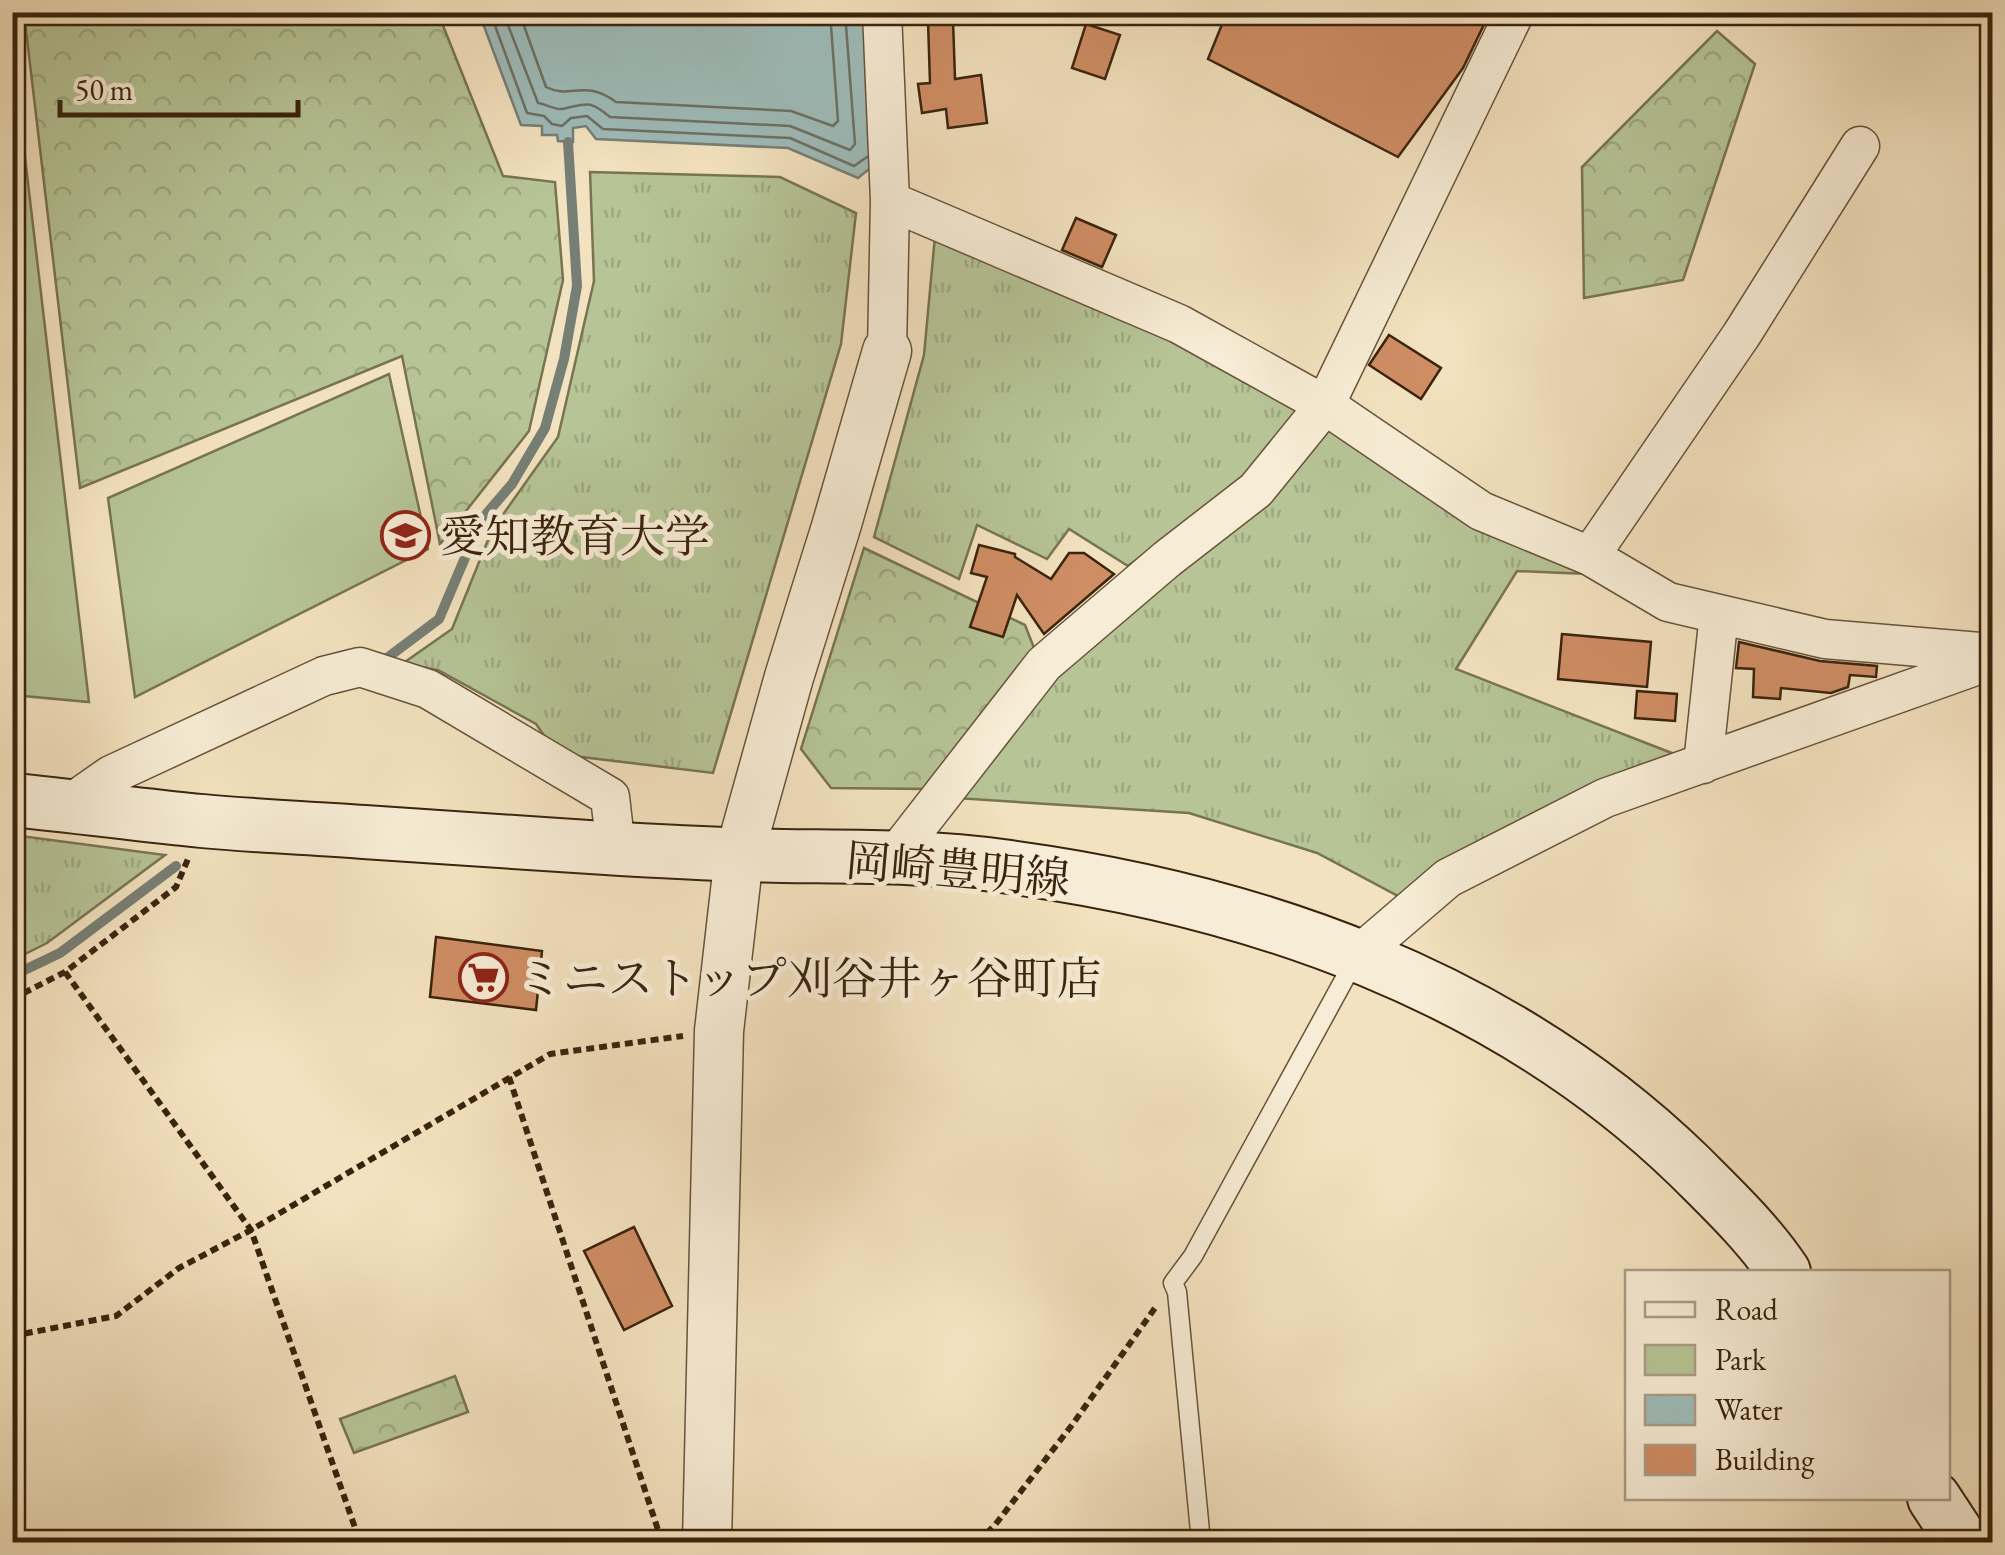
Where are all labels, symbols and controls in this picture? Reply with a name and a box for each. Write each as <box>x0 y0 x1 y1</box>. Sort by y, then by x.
scale bar <box>60 55 298 117</box>
text: 50 m <box>75 70 133 109</box>
place label: 愛知教育大学 <box>440 507 710 565</box>
school or university icon: 愛知教育大学 <box>379 510 431 562</box>
street label: 岡崎豊明線 <box>843 830 1073 908</box>
place label: ミニストップ刈谷井ヶ谷町店 <box>518 949 1102 1007</box>
supermarket icon: ミニストップ刈谷井ヶ谷町店 <box>457 952 509 1004</box>
legend <box>1625 1270 1950 1500</box>
text: Road <box>1715 1290 1779 1329</box>
text: Park <box>1715 1340 1767 1379</box>
text: Water <box>1715 1390 1783 1429</box>
text: Building <box>1715 1440 1815 1479</box>

